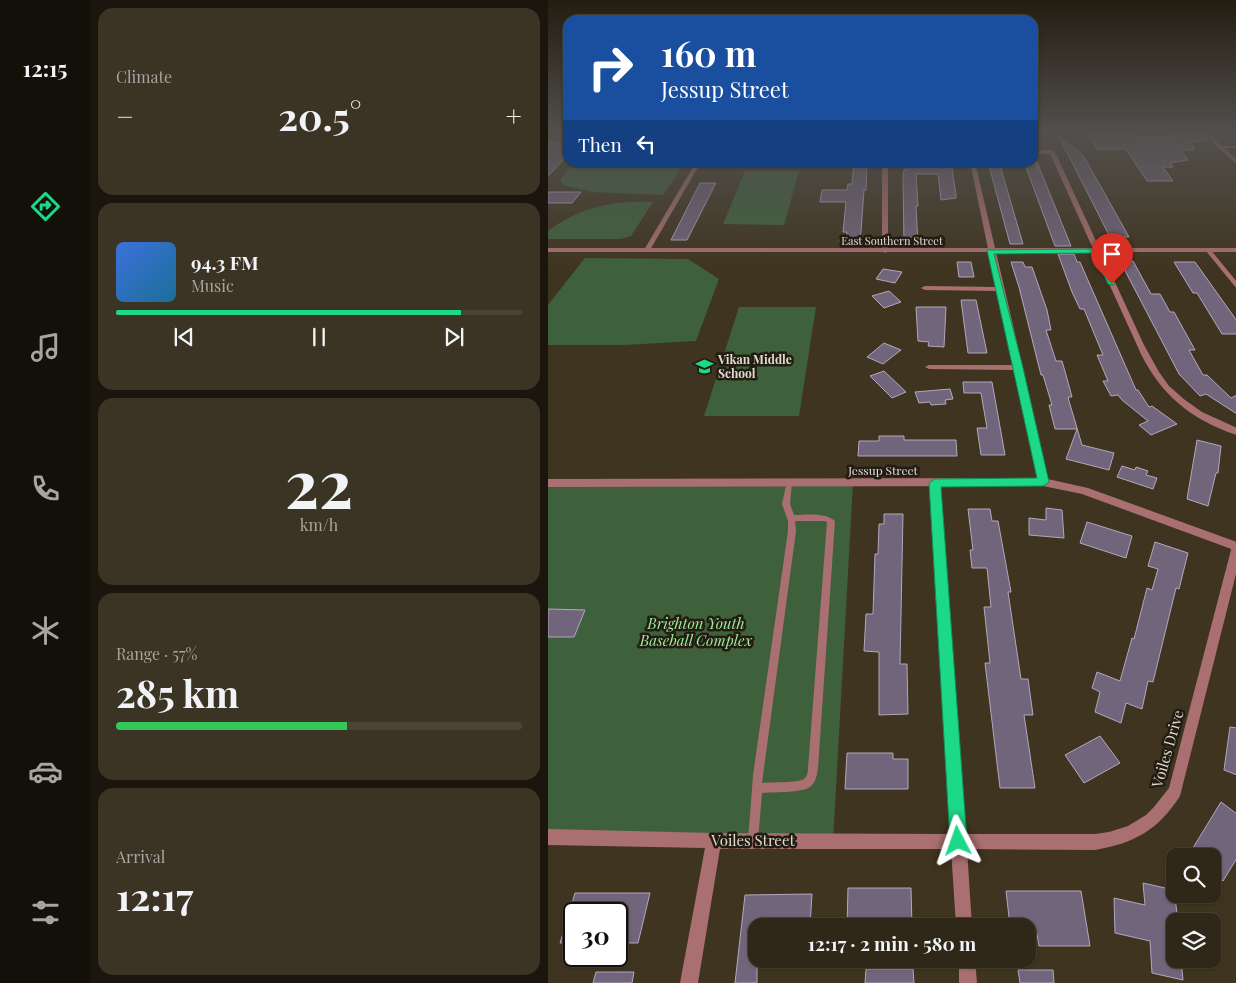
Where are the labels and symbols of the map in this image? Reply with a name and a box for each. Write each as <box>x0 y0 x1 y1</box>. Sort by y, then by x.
street label: East Southern Street <box>841 233 943 248</box>
pin <box>1091 233 1133 284</box>
place label: Vikan Middle School <box>717 351 792 381</box>
school or university icon: Vikan Middle School <box>694 357 714 377</box>
street label: Jessup Street <box>847 462 919 478</box>
park label: Brighton Youth Baseball Complex <box>639 613 752 650</box>
street label: Voiles Drive <box>1146 707 1188 791</box>
position arrow <box>931 814 983 866</box>
street label: Voiles Street <box>710 830 795 850</box>
speed limit sign: 30 <box>563 902 628 967</box>

